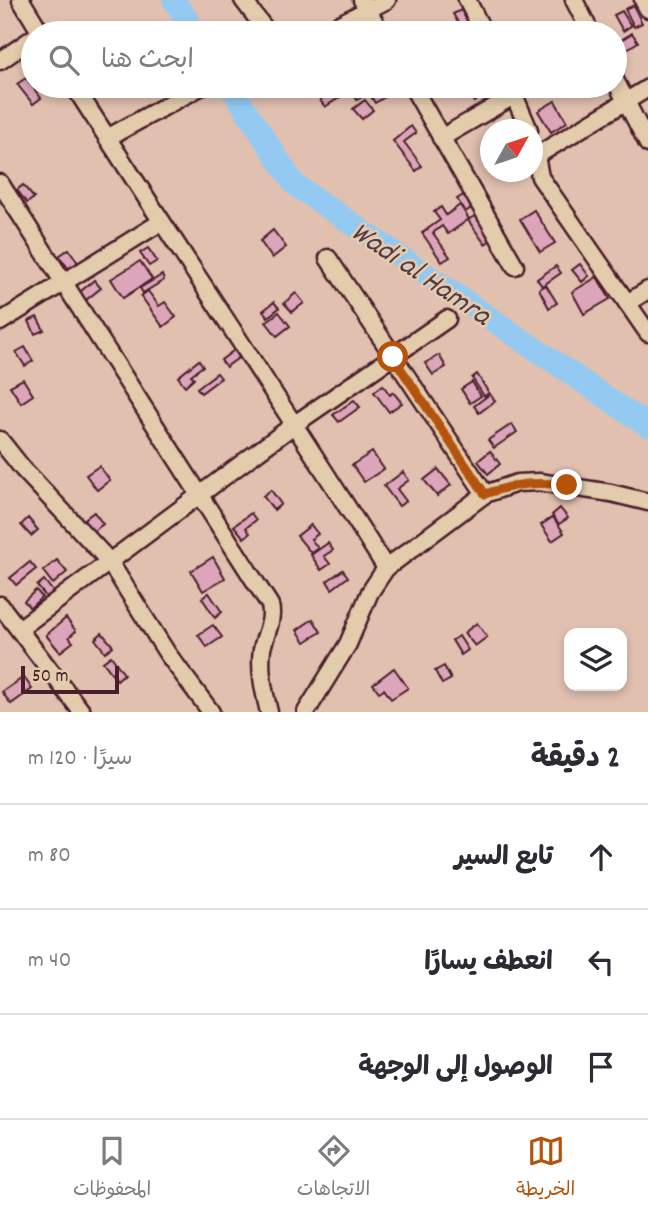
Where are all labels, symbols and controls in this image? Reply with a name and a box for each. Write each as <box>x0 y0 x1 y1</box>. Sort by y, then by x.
search box <box>21 21 627 98</box>
icon: search <box>45 41 83 79</box>
text: ابحث هنا <box>101 43 194 80</box>
north arrow <box>480 119 543 182</box>
water label: Wadi al Hamra <box>341 213 500 340</box>
route start <box>377 341 408 372</box>
route end <box>551 469 582 500</box>
map controls <box>564 628 627 691</box>
button: layers <box>564 628 627 691</box>
scale bar <box>21 663 119 695</box>
text: 50 m <box>32 664 69 691</box>
text: 2 دقيقة <box>531 739 620 782</box>
text: سيرًا · 120 m <box>28 743 133 776</box>
icon: ahead <box>582 838 620 876</box>
text: 80 m <box>28 840 71 873</box>
text: تابع السير <box>454 840 553 877</box>
icon: left <box>582 943 620 981</box>
text: 40 m <box>28 945 71 978</box>
text: انعطف يسارًا <box>424 945 553 982</box>
icon: arrive <box>582 1048 620 1086</box>
text: الوصول إلى الوجهة <box>358 1050 553 1087</box>
tab: المحفوظات <box>73 1132 151 1205</box>
tab: الاتجاهات <box>297 1132 370 1205</box>
tab: الخريطة <box>516 1132 575 1205</box>

